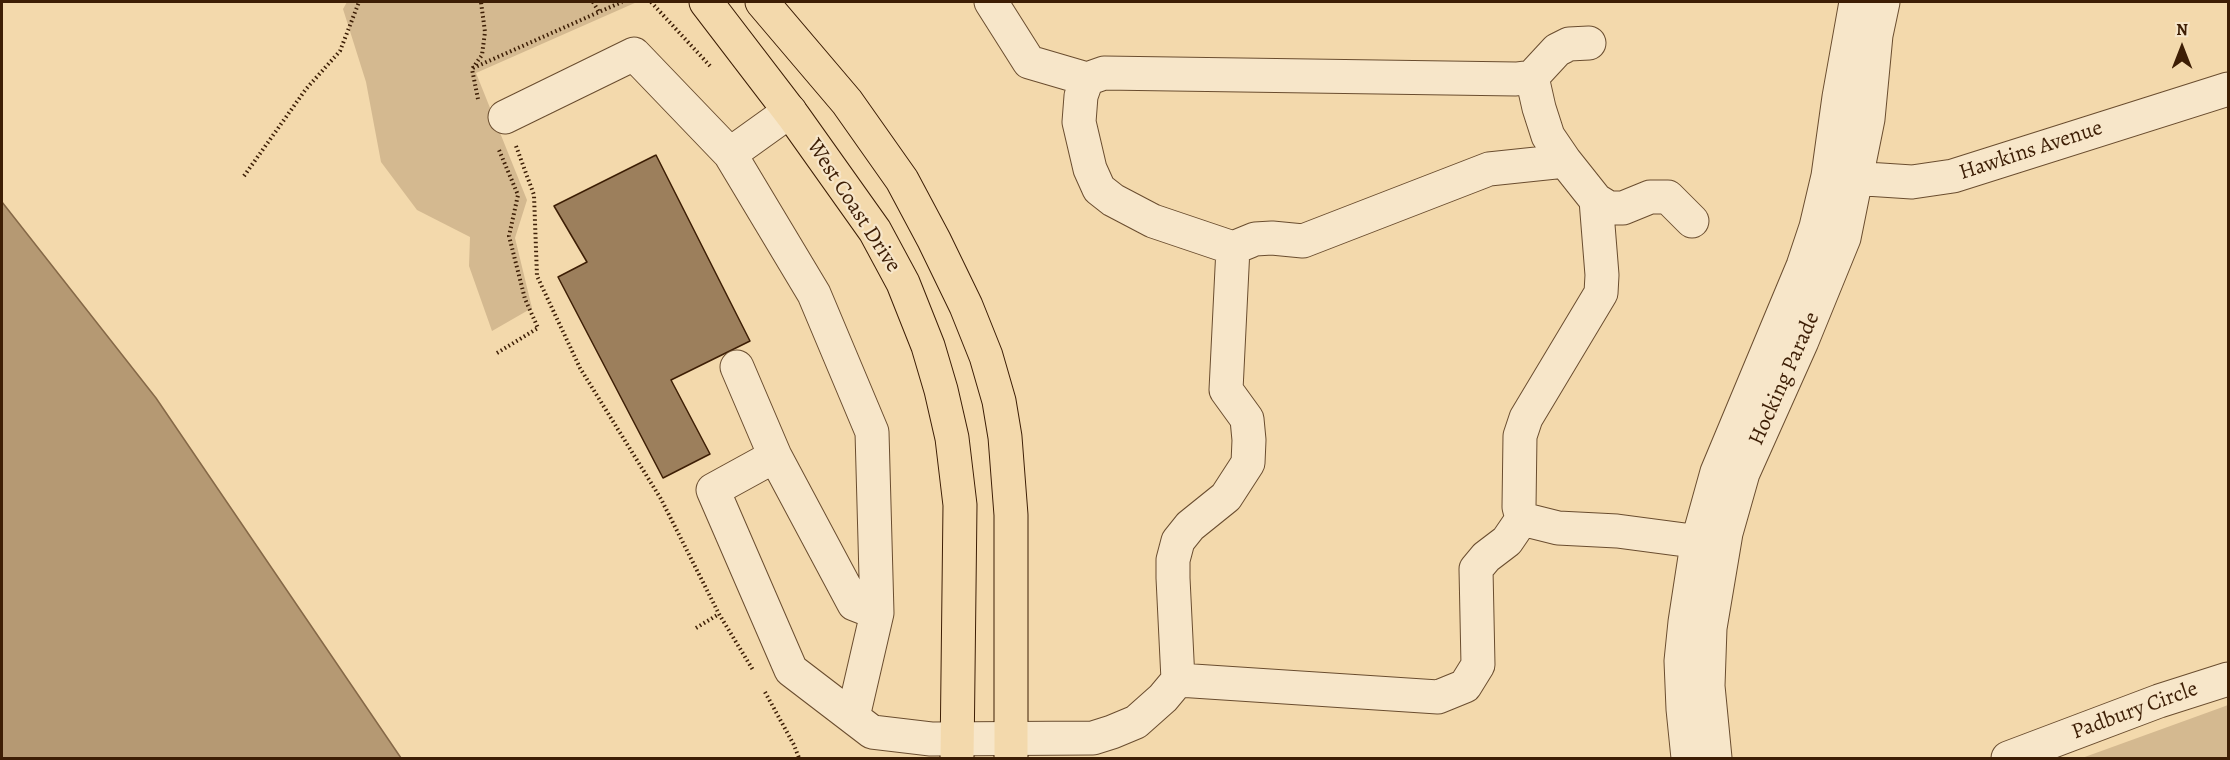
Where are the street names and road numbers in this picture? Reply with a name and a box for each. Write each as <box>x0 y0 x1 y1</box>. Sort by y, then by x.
street label: Hawkins Avenue <box>1956 115 2106 187</box>
street label: West Coast Drive <box>800 134 906 278</box>
street label: Hocking Parade <box>1744 308 1826 450</box>
street label: Padbury Circle <box>2068 676 2202 746</box>

